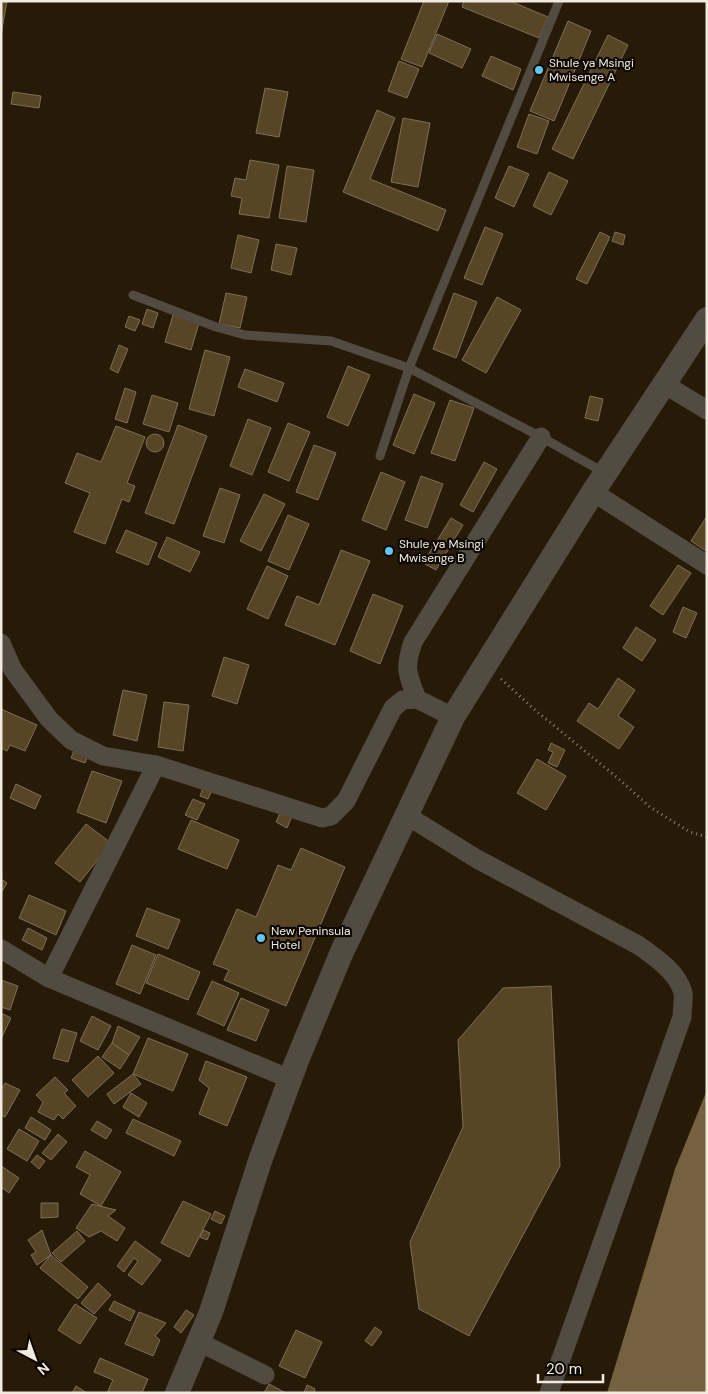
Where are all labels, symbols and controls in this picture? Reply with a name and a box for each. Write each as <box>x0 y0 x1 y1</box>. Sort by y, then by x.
place label: Shule ya Msingi Mwisenge A <box>549 55 634 85</box>
marker: Shule ya Msingi Mwisenge A <box>533 64 545 76</box>
place label: Shule ya Msingi Mwisenge B <box>399 536 484 566</box>
marker: Shule ya Msingi Mwisenge B <box>383 545 395 557</box>
place label: New Peninsula Hotel <box>271 923 350 953</box>
marker: New Peninsula Hotel <box>255 932 267 944</box>
north arrow <box>10 1334 60 1384</box>
scale bar <box>538 1352 603 1384</box>
text: N <box>34 1359 53 1379</box>
text: 20 m <box>546 1359 582 1379</box>

